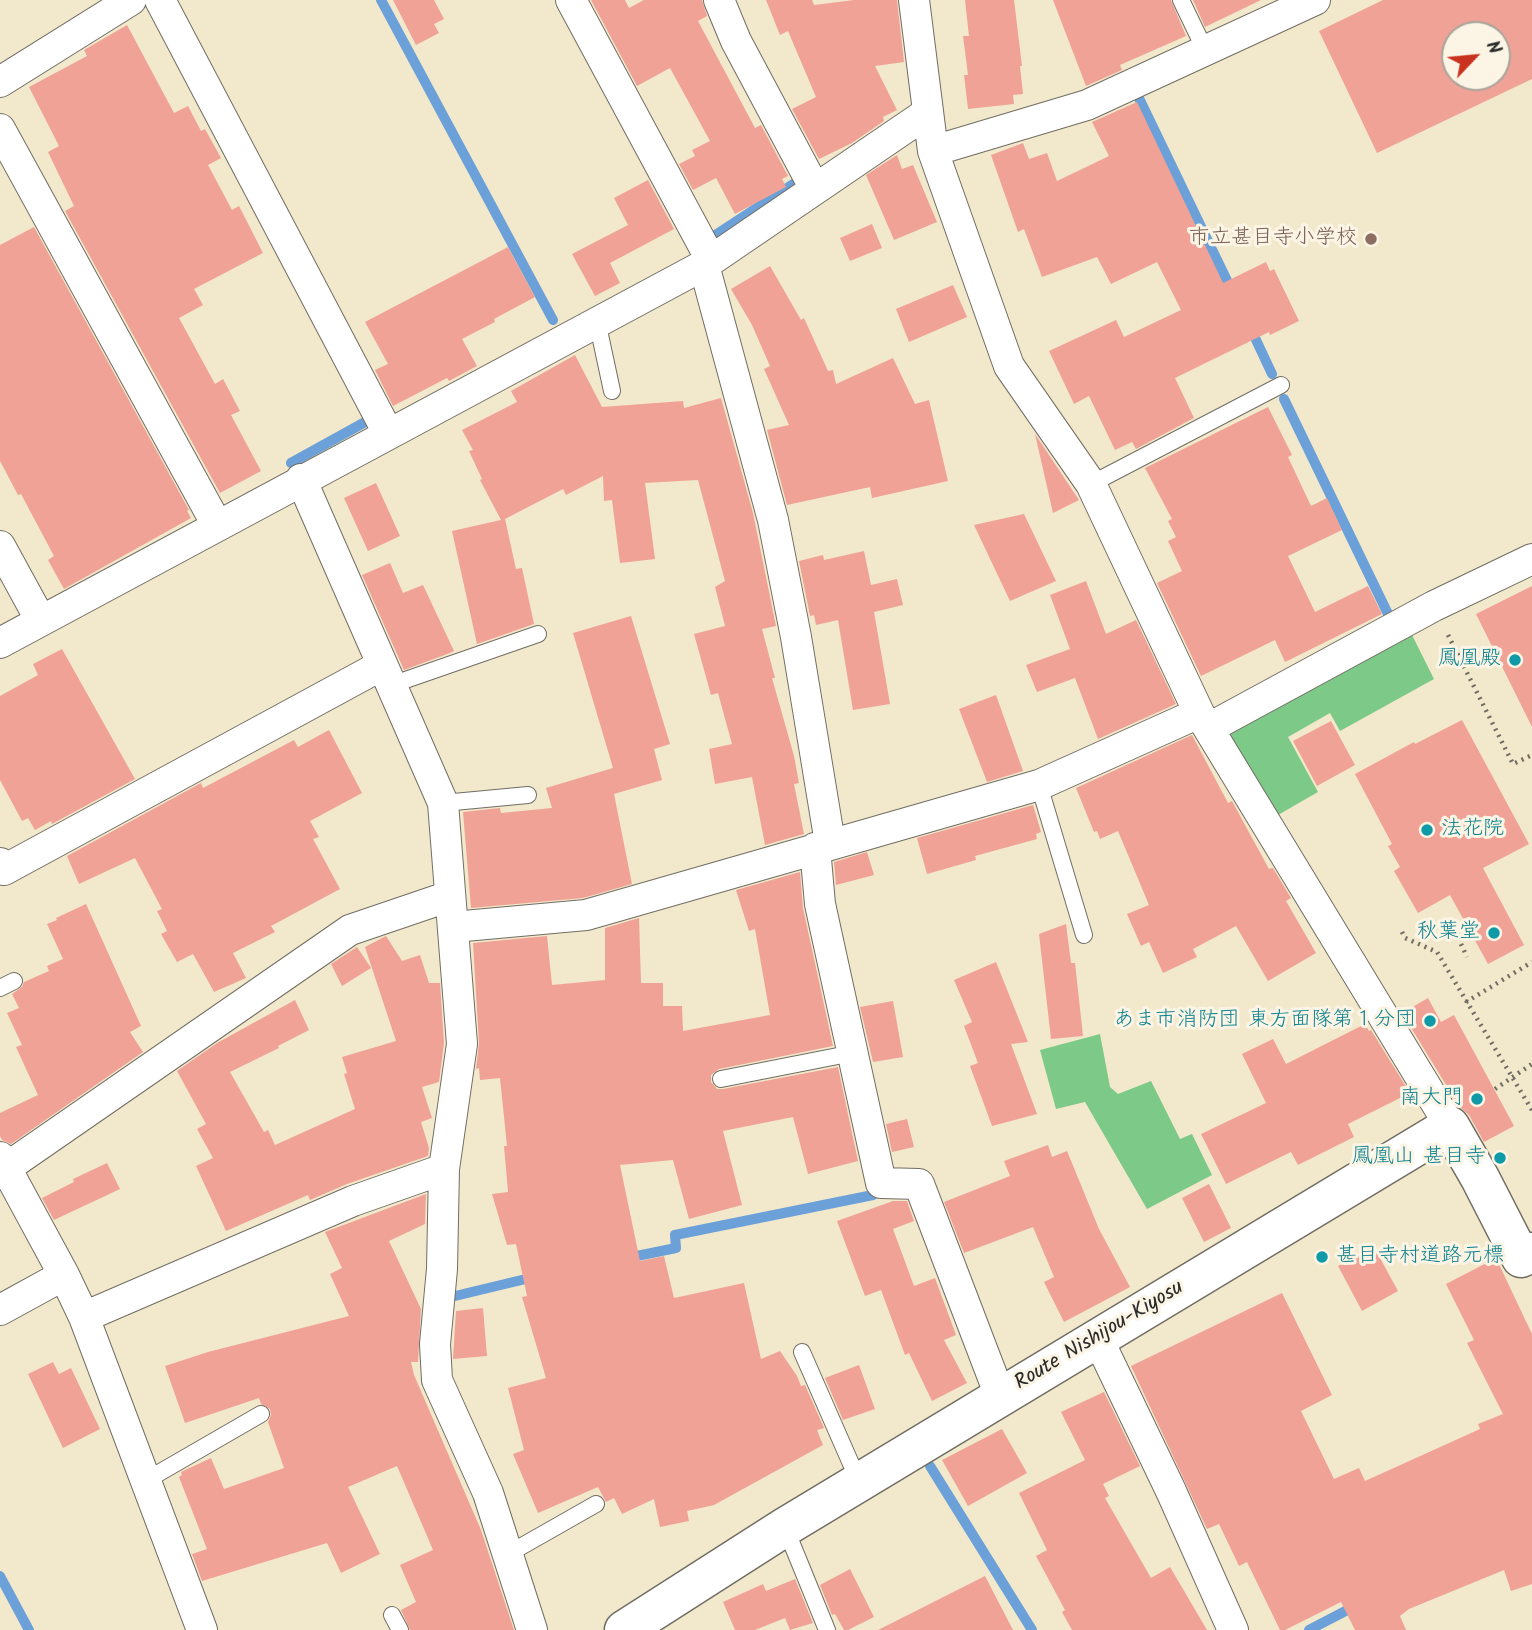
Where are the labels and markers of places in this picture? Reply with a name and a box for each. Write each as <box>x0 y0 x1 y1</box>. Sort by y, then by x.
place label: 市立甚目寺小学校 <box>1189 226 1357 252</box>
marker: 市立甚目寺小学校 <box>1363 231 1379 247</box>
place label: 鳳凰殿 <box>1438 647 1501 673</box>
marker: 鳳凰殿 <box>1507 652 1523 668</box>
place label: 法花院 <box>1441 817 1504 843</box>
marker: 法花院 <box>1419 822 1435 838</box>
place label: 秋葉堂 <box>1417 920 1480 946</box>
marker: 秋葉堂 <box>1486 925 1502 941</box>
place label: あま市消防団 東方面隊第１分団 <box>1114 1008 1416 1034</box>
marker: あま市消防団 東方面隊第１分団 <box>1422 1013 1438 1029</box>
place label: 南大門 <box>1400 1086 1463 1112</box>
marker: 南大門 <box>1469 1091 1485 1107</box>
place label: 鳳凰山 甚目寺 <box>1352 1145 1486 1171</box>
marker: 鳳凰山 甚目寺 <box>1492 1150 1508 1166</box>
place label: 甚目寺村道路元標 <box>1336 1244 1504 1270</box>
marker: 甚目寺村道路元標 <box>1314 1249 1330 1265</box>

